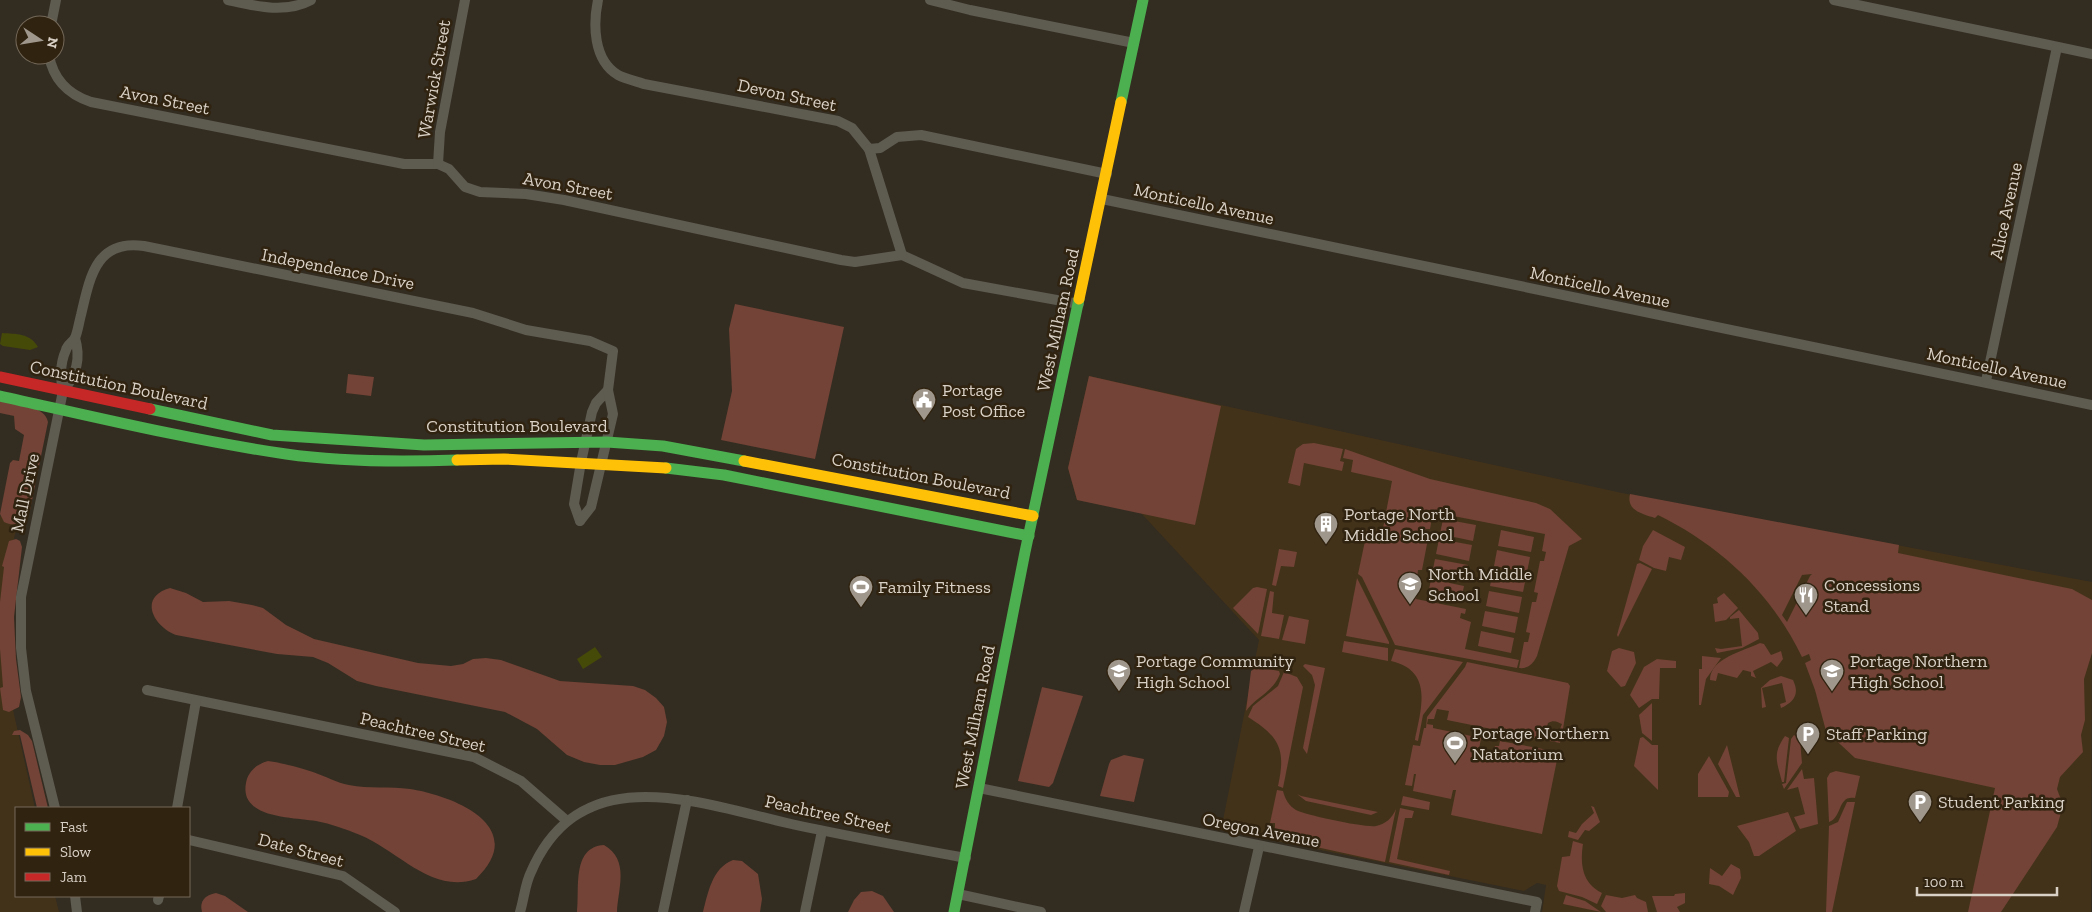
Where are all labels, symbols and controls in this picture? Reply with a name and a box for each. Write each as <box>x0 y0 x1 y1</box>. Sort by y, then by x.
north arrow <box>15 15 65 65</box>
street label: Warwick Street <box>413 18 455 140</box>
text: N <box>43 36 62 50</box>
street label: Devon Street <box>735 74 839 116</box>
street label: Avon Street <box>118 81 212 120</box>
street label: Alice Avenue <box>1985 160 2027 262</box>
street label: Avon Street <box>521 167 615 205</box>
street label: Monticello Avenue <box>1132 178 1276 230</box>
street label: Independence Drive <box>260 243 416 295</box>
street label: West Milham Road <box>1032 246 1084 394</box>
street label: Monticello Avenue <box>1528 261 1672 313</box>
street label: Monticello Avenue <box>1925 342 2069 394</box>
street label: Constitution Boulevard <box>28 355 210 415</box>
place label: Portage Post Office <box>942 379 1025 422</box>
public building icon: Portage Post Office <box>911 387 937 421</box>
street label: Constitution Boulevard <box>426 415 608 437</box>
street label: Constitution Boulevard <box>830 448 1012 504</box>
street label: Mall Drive <box>6 451 44 535</box>
place label: Portage North Middle School <box>1344 503 1455 546</box>
building icon: Portage North Middle School <box>1313 511 1339 545</box>
place label: North Middle School <box>1428 563 1532 606</box>
school or university icon: North Middle School <box>1397 571 1423 605</box>
sports icon: Family Fitness <box>848 574 874 608</box>
place label: Concessions Stand <box>1824 574 1920 617</box>
place label: Family Fitness <box>878 576 991 598</box>
restaurant icon: Concessions Stand <box>1793 582 1819 616</box>
street label: West Milham Road <box>950 643 1000 791</box>
place label: Portage Community High School <box>1136 650 1295 693</box>
place label: Portage Northern High School <box>1850 650 1988 693</box>
school or university icon: Portage Community High School <box>1106 658 1132 692</box>
school or university icon: Portage Northern High School <box>1819 658 1845 692</box>
street label: Peachtree Street <box>358 707 488 757</box>
parking icon: Staff Parking <box>1795 721 1821 755</box>
place label: Portage Northern Natatorium <box>1472 722 1610 765</box>
place label: Staff Parking <box>1826 723 1927 745</box>
sports icon: Portage Northern Natatorium <box>1442 730 1468 764</box>
parking icon: Student Parking <box>1907 789 1933 823</box>
street label: Peachtree Street <box>763 790 893 838</box>
place label: Student Parking <box>1938 791 2065 813</box>
legend <box>15 807 190 897</box>
street label: Oregon Avenue <box>1200 808 1322 852</box>
text: Fast <box>60 818 88 836</box>
street label: Date Street <box>256 828 347 872</box>
text: Slow <box>60 843 92 861</box>
scale bar <box>1917 864 2057 896</box>
text: Jam <box>60 868 87 886</box>
text: 100 m <box>1924 873 1963 891</box>

